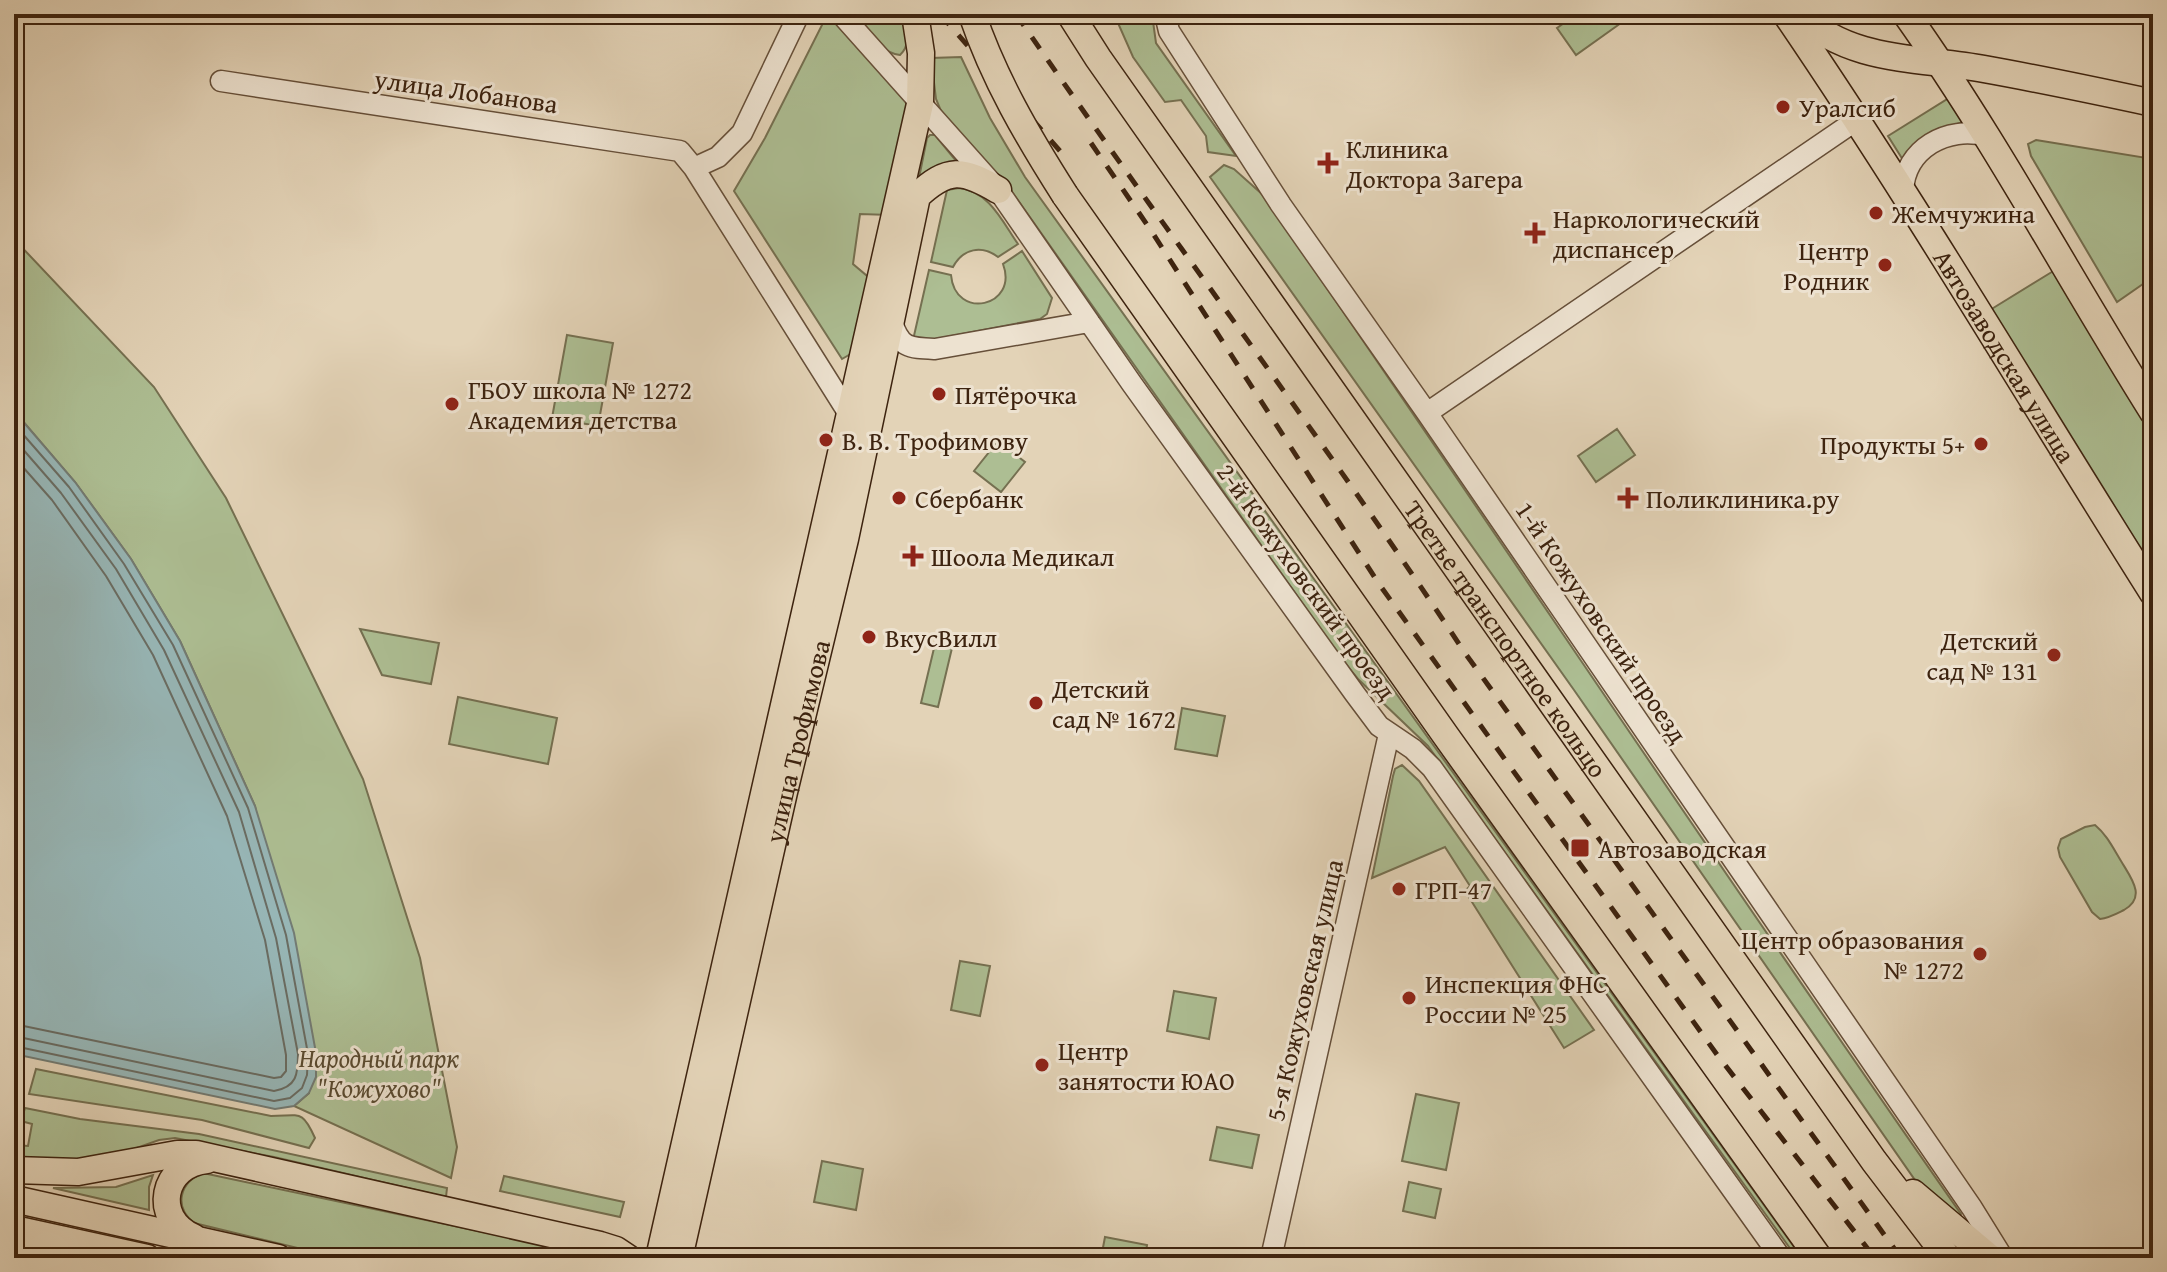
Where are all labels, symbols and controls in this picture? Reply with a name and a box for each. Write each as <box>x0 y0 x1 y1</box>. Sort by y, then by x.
street label: улица Лобанова <box>371 59 561 123</box>
place label: Уралсиб <box>1799 88 1896 127</box>
marker: Уралсиб <box>1774 98 1792 116</box>
place label: Клиника Доктора Загера <box>1345 129 1523 198</box>
marker: Клиника Доктора Загера <box>1317 152 1339 174</box>
place label: Жемчужина <box>1891 194 2036 233</box>
place label: Наркологический диспансер <box>1553 199 1760 268</box>
marker: Жемчужина <box>1867 204 1885 222</box>
marker: Наркологический диспансер <box>1524 222 1546 244</box>
place label: Центр Родник <box>1783 231 1869 300</box>
street label: Автозаводская улица <box>1924 241 2087 470</box>
marker: Центр Родник <box>1876 256 1894 274</box>
place label: ГБОУ школа № 1272 Академия детства <box>468 370 692 439</box>
place label: Пятёрочка <box>955 375 1077 414</box>
marker: Пятёрочка <box>930 385 948 403</box>
marker: ГБОУ школа № 1272 Академия детства <box>443 395 461 413</box>
place label: В. В. Трофимову <box>842 421 1028 460</box>
place label: Продукты 5+ <box>1820 425 1965 464</box>
marker: В. В. Трофимову <box>817 431 835 449</box>
marker: Продукты 5+ <box>1972 435 1990 453</box>
street label: 2-й Кожуховский проезд <box>1208 454 1406 708</box>
place label: Сбербанк <box>915 479 1023 518</box>
place label: Поликлиника.ру <box>1646 479 1839 518</box>
marker: Поликлиника.ру <box>1617 487 1639 509</box>
marker: Сбербанк <box>890 489 908 507</box>
street label: Третье транспортное кольцо <box>1395 492 1618 785</box>
street label: 1-й Кожуховский проезд <box>1506 493 1698 751</box>
place label: Шоола Медикал <box>931 537 1114 576</box>
marker: Шоола Медикал <box>902 545 924 567</box>
place label: ВкусВилл <box>885 618 997 657</box>
place label: Детский сад № 131 <box>1926 621 2038 690</box>
marker: ВкусВилл <box>860 628 878 646</box>
street label: улица Трофимова <box>753 635 840 848</box>
marker: Детский сад № 131 <box>2045 646 2063 664</box>
place label: Детский сад № 1672 <box>1051 669 1176 738</box>
marker: Детский сад № 1672 <box>1027 694 1045 712</box>
place label: Автозаводская <box>1598 829 1767 868</box>
marker: Автозаводская <box>1569 837 1591 859</box>
street label: 5-я Кожуховская улица <box>1255 855 1353 1125</box>
place label: ГРП-47 <box>1415 870 1492 909</box>
marker: ГРП-47 <box>1390 880 1408 898</box>
place label: Центр образования № 1272 <box>1741 920 1964 989</box>
marker: Центр образования № 1272 <box>1971 945 1989 963</box>
place label: Инспекция ФНС России № 25 <box>1425 964 1607 1033</box>
marker: Инспекция ФНС России № 25 <box>1400 989 1418 1007</box>
place label: Центр занятости ЮАО <box>1058 1031 1235 1100</box>
park label: Народный парк "Кожухово" <box>299 1038 459 1107</box>
marker: Центр занятости ЮАО <box>1033 1056 1051 1074</box>

